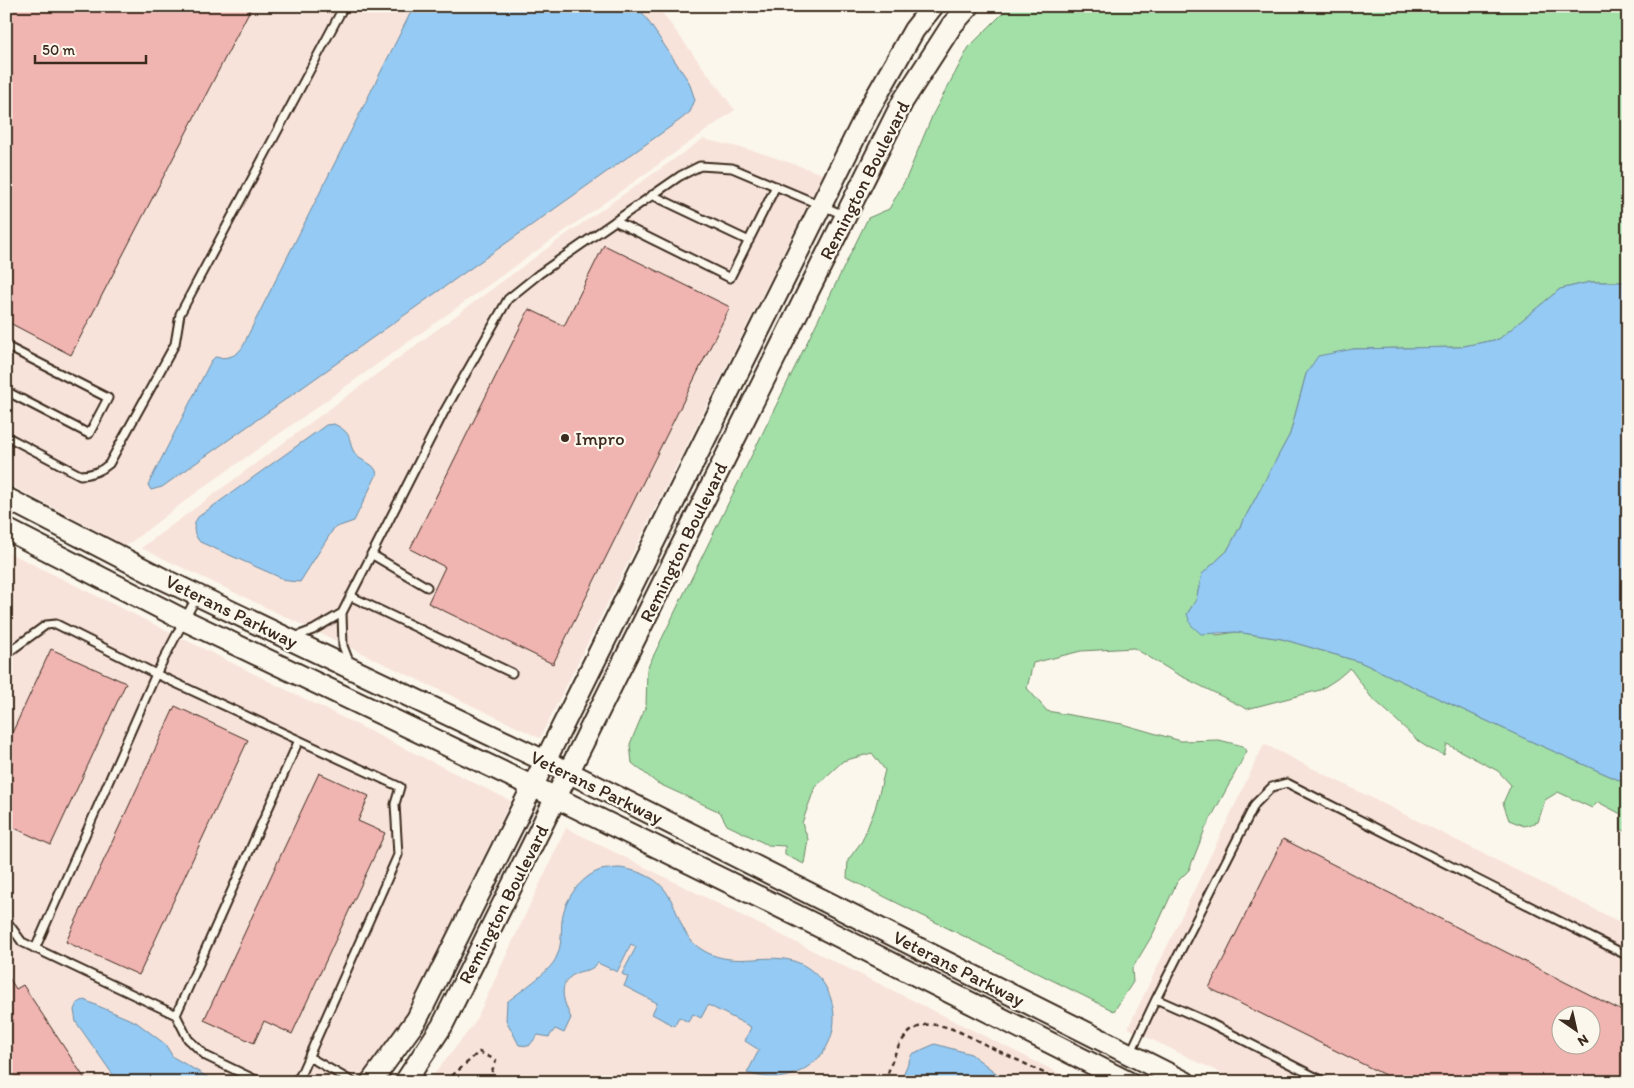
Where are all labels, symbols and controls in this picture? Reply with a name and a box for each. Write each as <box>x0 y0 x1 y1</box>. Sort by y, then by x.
scale bar <box>35 32 146 64</box>
text: 50 m <box>42 41 75 59</box>
street label: Remington Boulevard <box>814 96 915 264</box>
place label: Impro <box>575 427 625 450</box>
marker: Impro <box>559 432 571 444</box>
street label: Remington Boulevard <box>635 458 733 626</box>
street label: Veterans Parkway <box>162 569 302 653</box>
street label: Veterans Parkway <box>527 745 667 829</box>
street label: Remington Boulevard <box>453 820 554 988</box>
street label: Veterans Parkway <box>889 925 1028 1012</box>
north arrow <box>1552 1006 1602 1056</box>
text: N <box>1574 1031 1592 1050</box>

